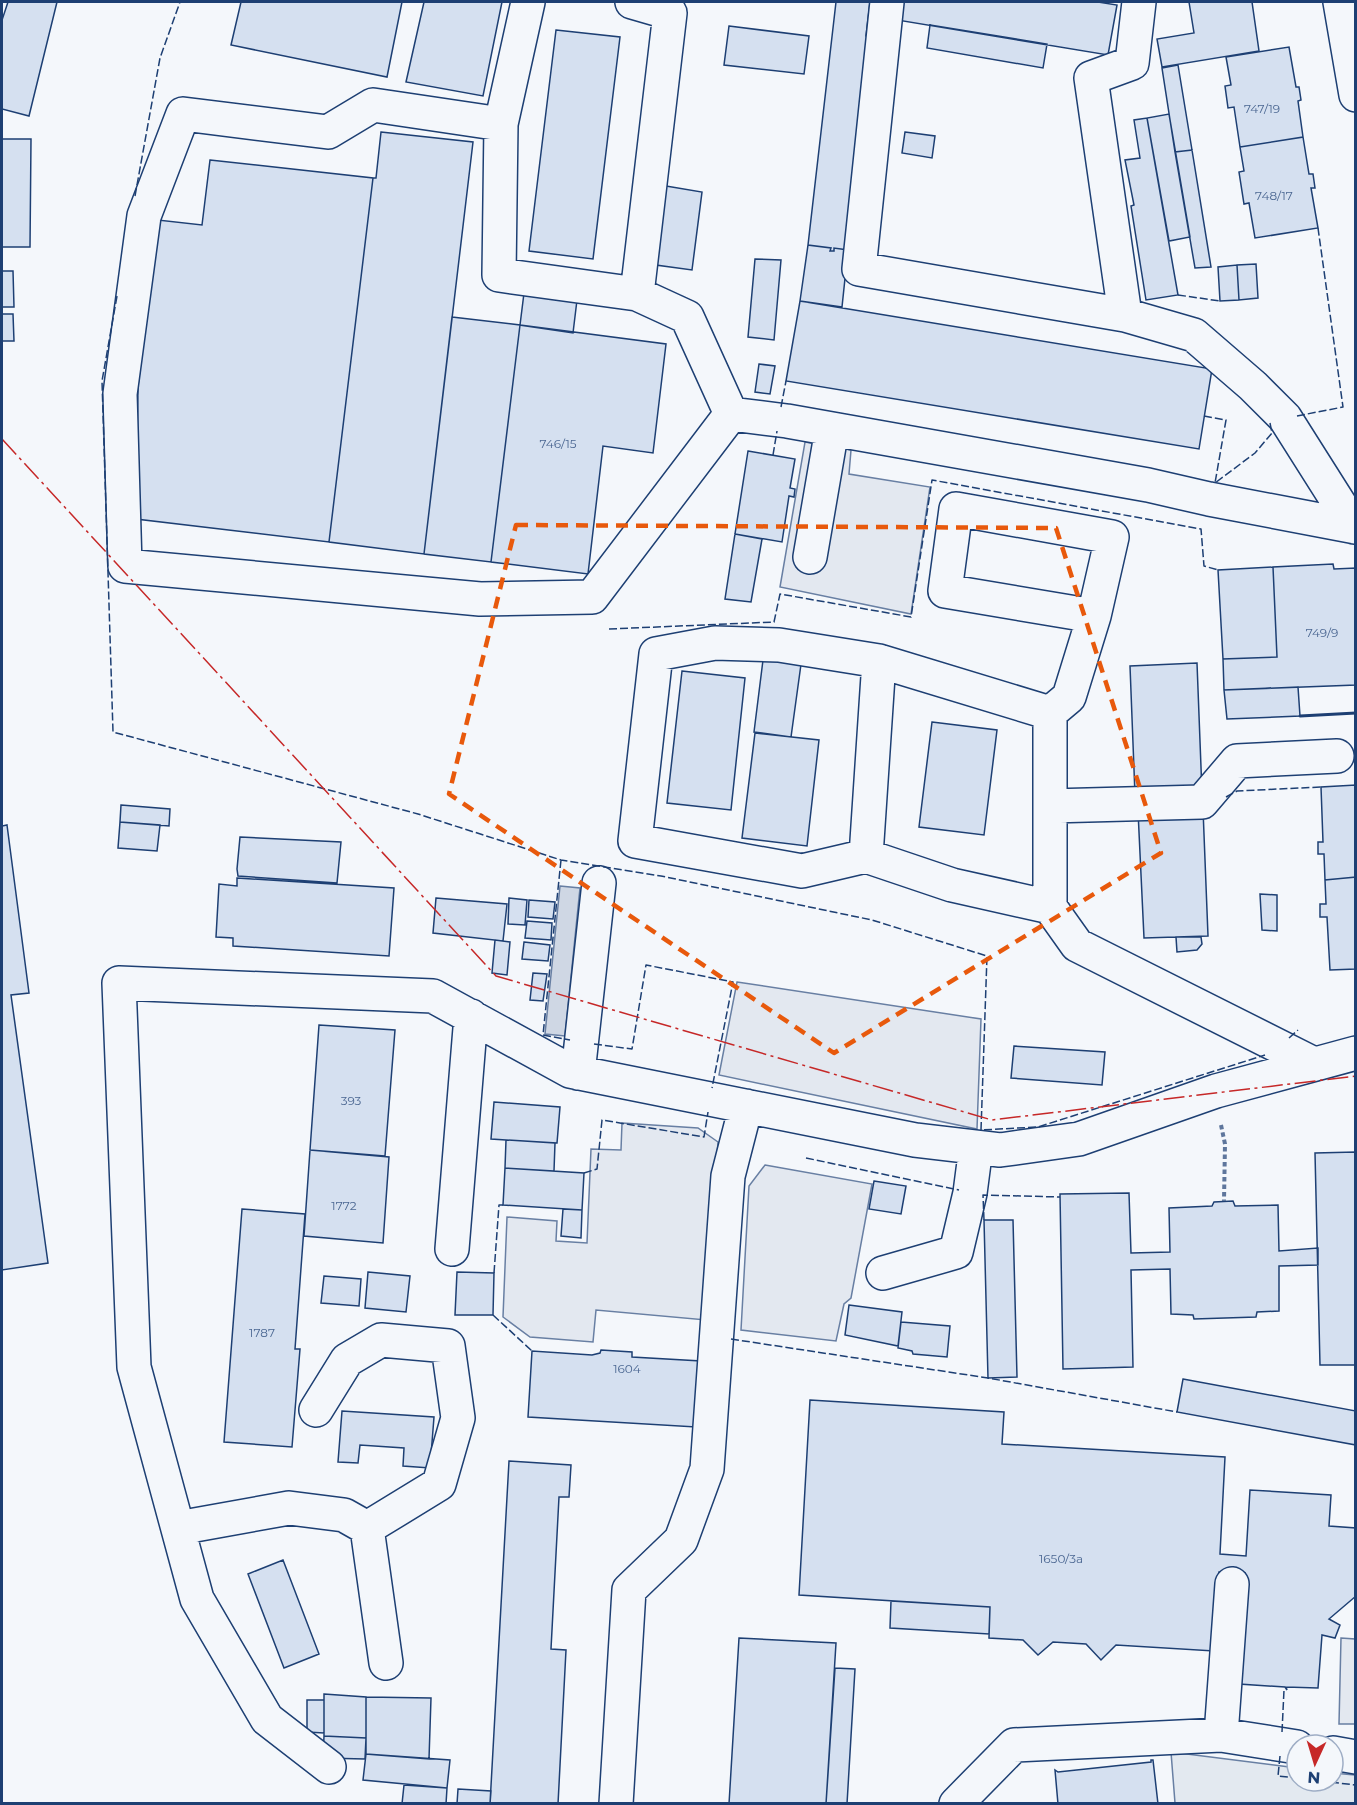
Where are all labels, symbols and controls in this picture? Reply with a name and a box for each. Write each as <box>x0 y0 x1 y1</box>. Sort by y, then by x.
house number: 747/19 <box>1244 101 1280 116</box>
house number: 748/17 <box>1255 188 1293 203</box>
house number: 746/15 <box>539 436 577 451</box>
house number: 749/9 <box>1306 625 1338 640</box>
house number: 393 <box>341 1093 362 1108</box>
house number: 1772 <box>331 1198 357 1213</box>
house number: 1787 <box>249 1325 275 1340</box>
house number: 1604 <box>613 1361 641 1376</box>
house number: 1650/3a <box>1039 1551 1083 1566</box>
north arrow <box>1285 1733 1345 1793</box>
text: N <box>1307 1768 1321 1787</box>

